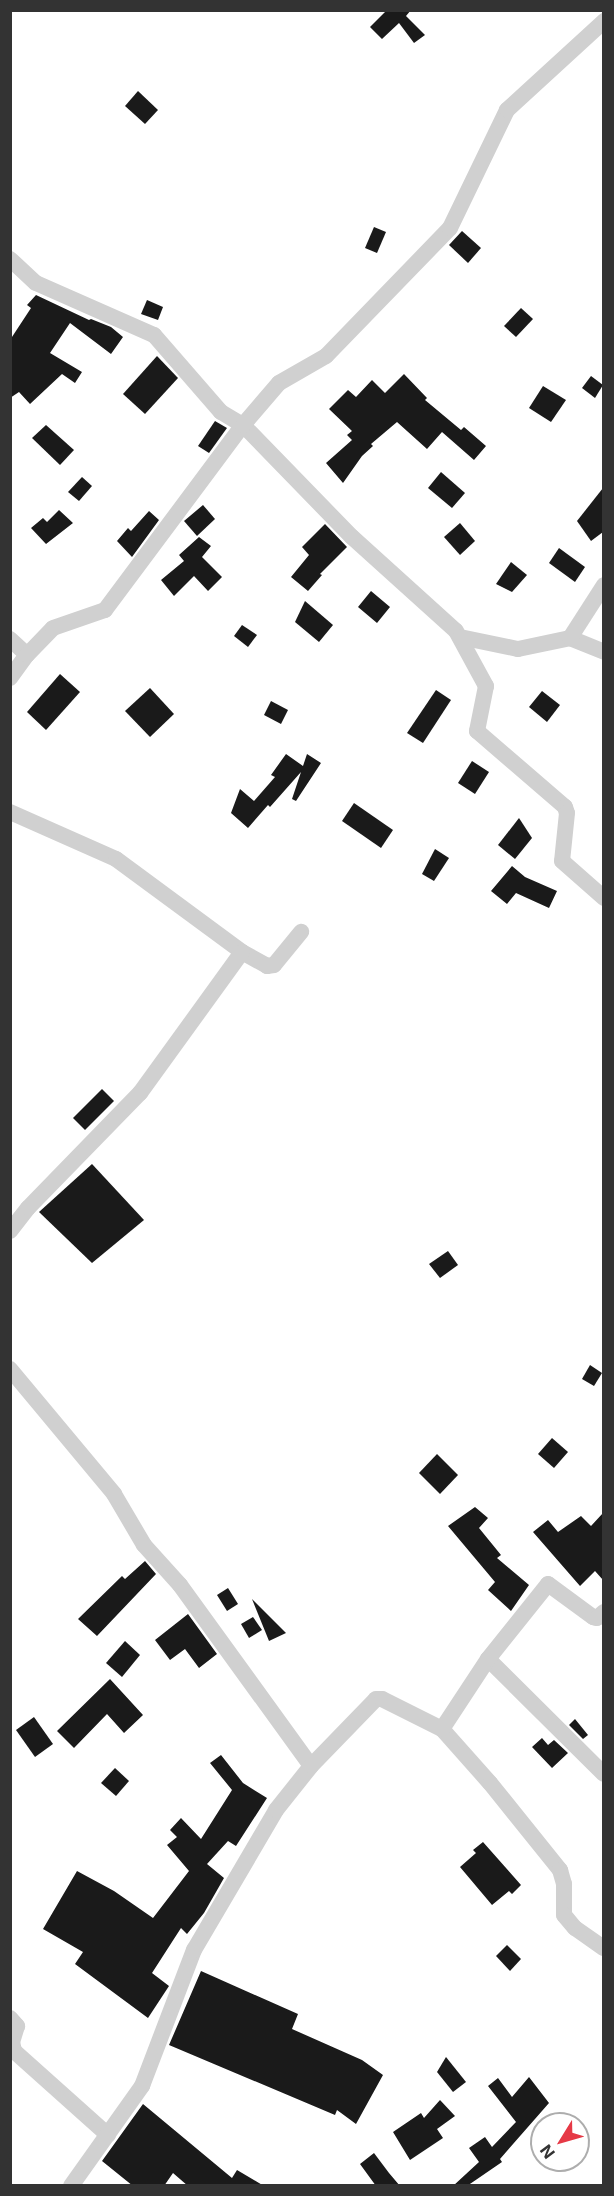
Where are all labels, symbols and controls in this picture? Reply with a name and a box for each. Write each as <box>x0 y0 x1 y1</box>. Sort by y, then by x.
north arrow <box>530 2112 590 2172</box>
text: N <box>536 2141 559 2163</box>

